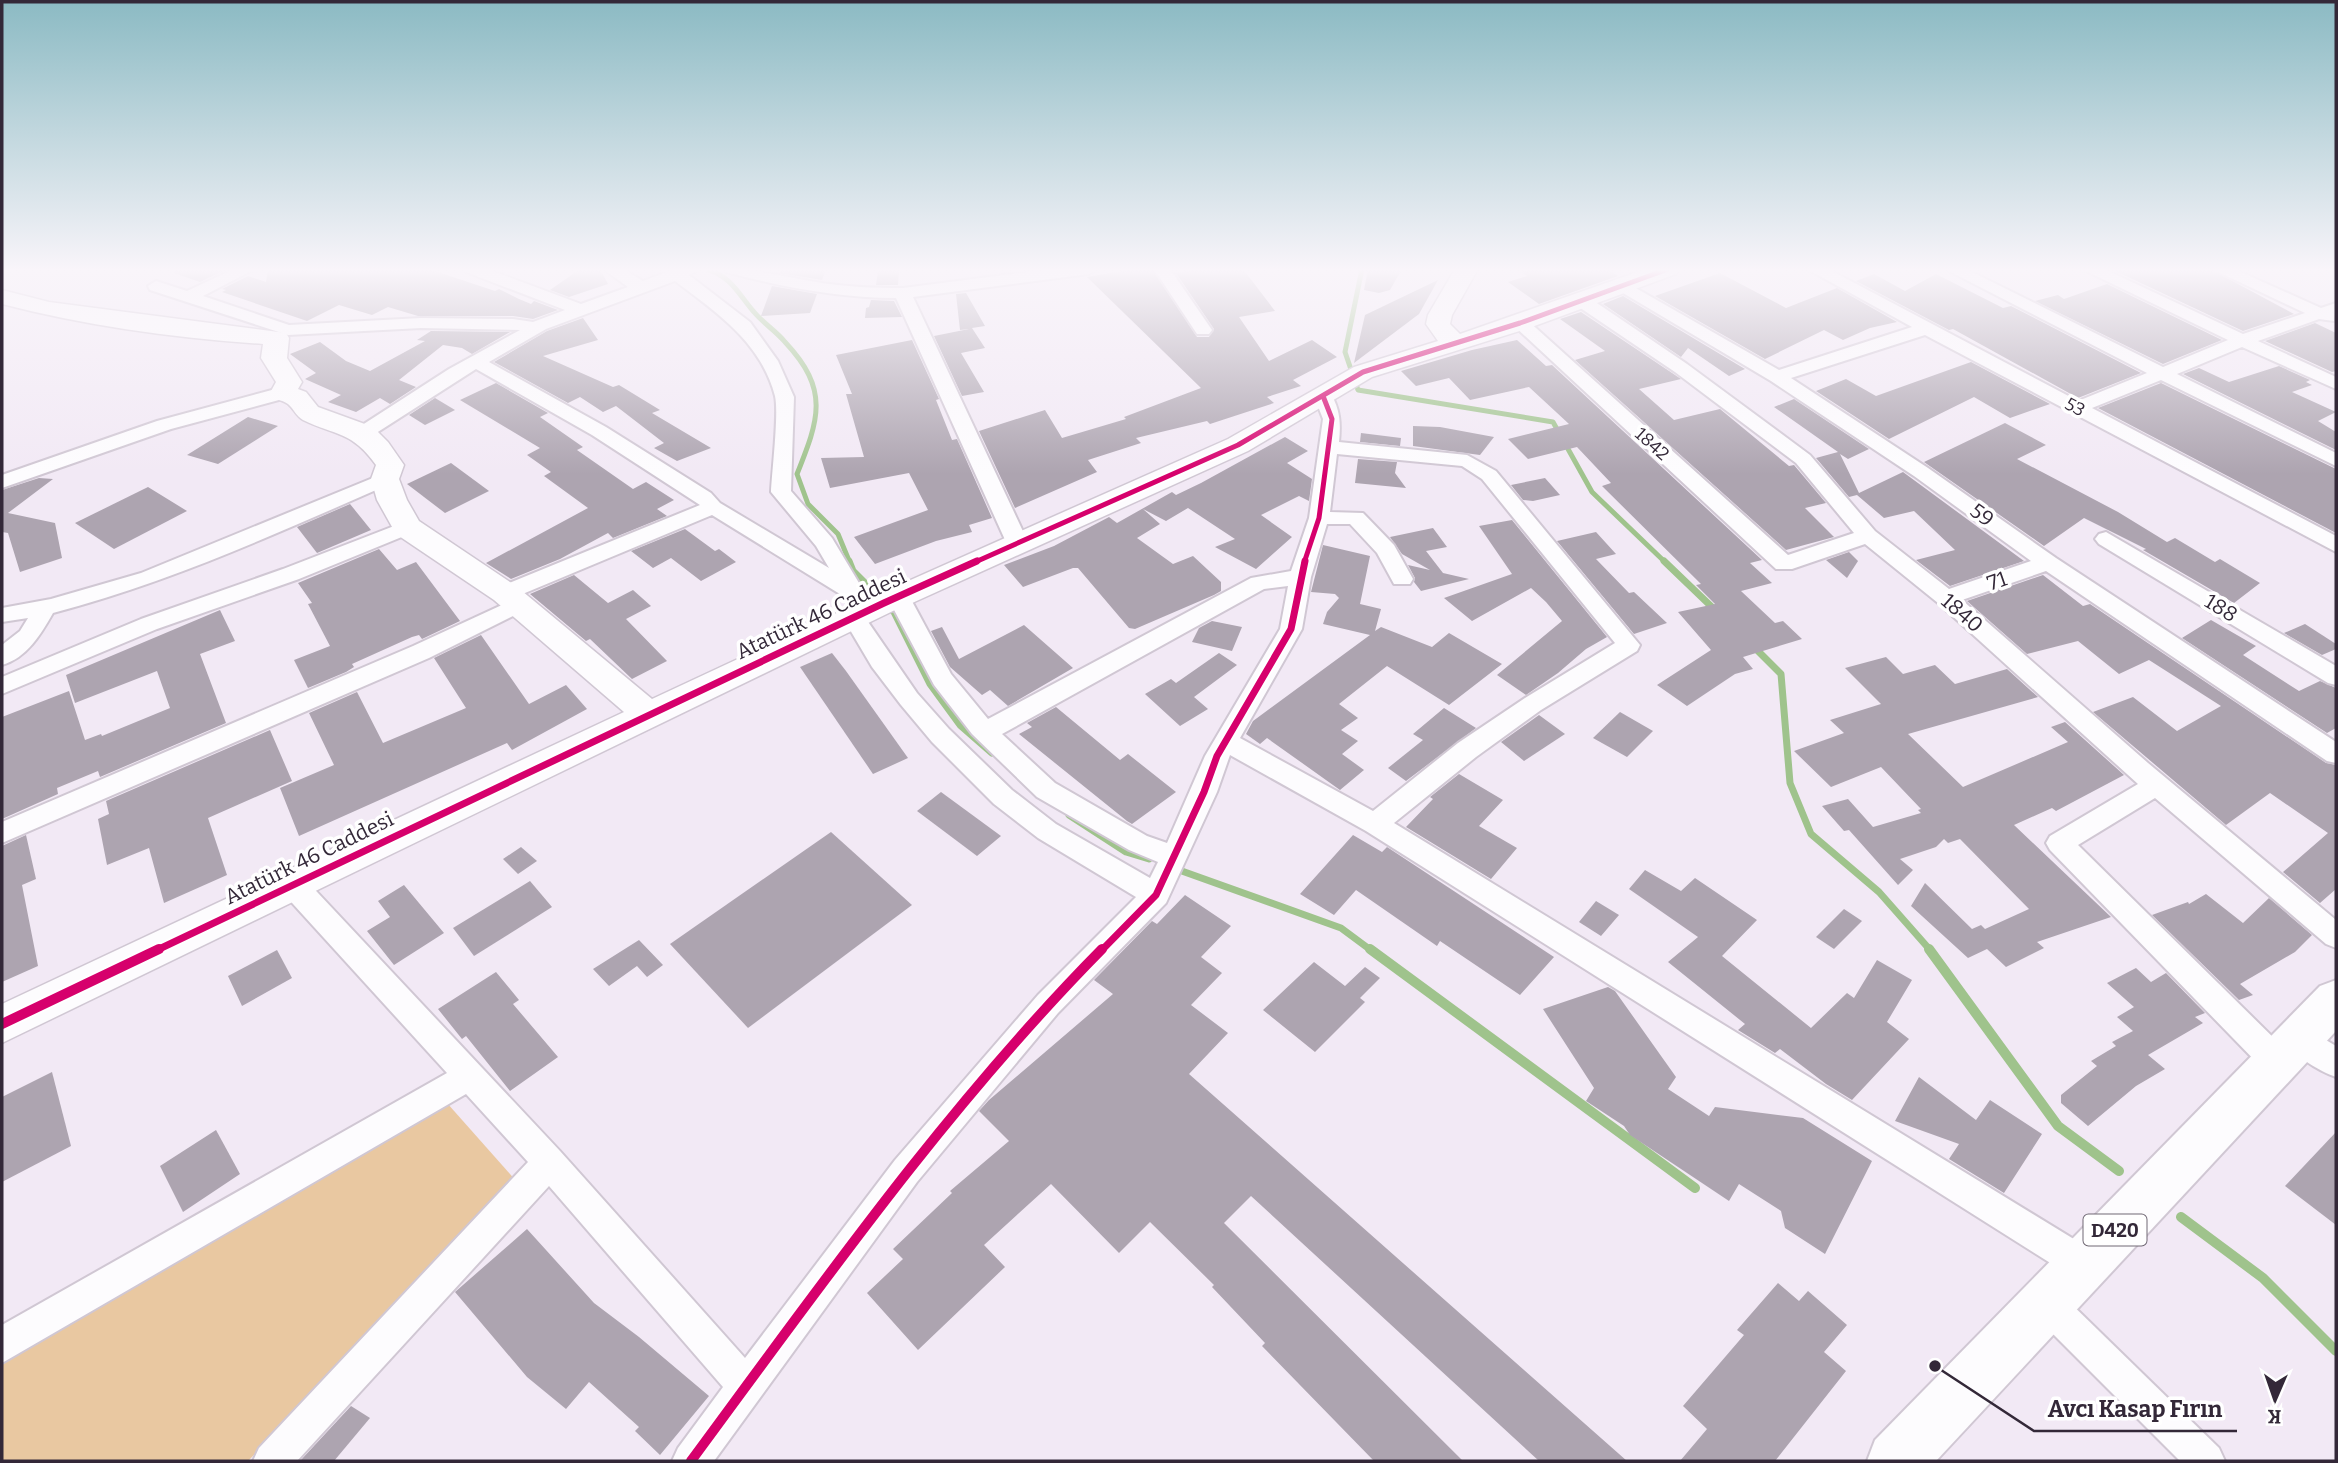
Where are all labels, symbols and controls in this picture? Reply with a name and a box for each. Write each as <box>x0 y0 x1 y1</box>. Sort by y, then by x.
street label: 53 <box>2061 393 2089 421</box>
street label: 1842 <box>1630 423 1674 465</box>
street label: 59 <box>1965 498 1999 532</box>
street label: Atatürk 46 Caddesi <box>732 563 910 665</box>
street label: 71 <box>1984 565 2011 596</box>
street label: 1840 <box>1936 588 1988 638</box>
street label: 188 <box>2200 588 2242 628</box>
street label: Atatürk 46 Caddesi <box>220 806 398 910</box>
road number: D420 <box>2084 1214 2146 1246</box>
north arrow <box>2240 1365 2310 1435</box>
callout: Avcı Kasap Fırın <box>2034 1387 2237 1431</box>
text: Avcı Kasap Fırın <box>2048 1395 2223 1423</box>
text: K <box>2267 1405 2282 1428</box>

